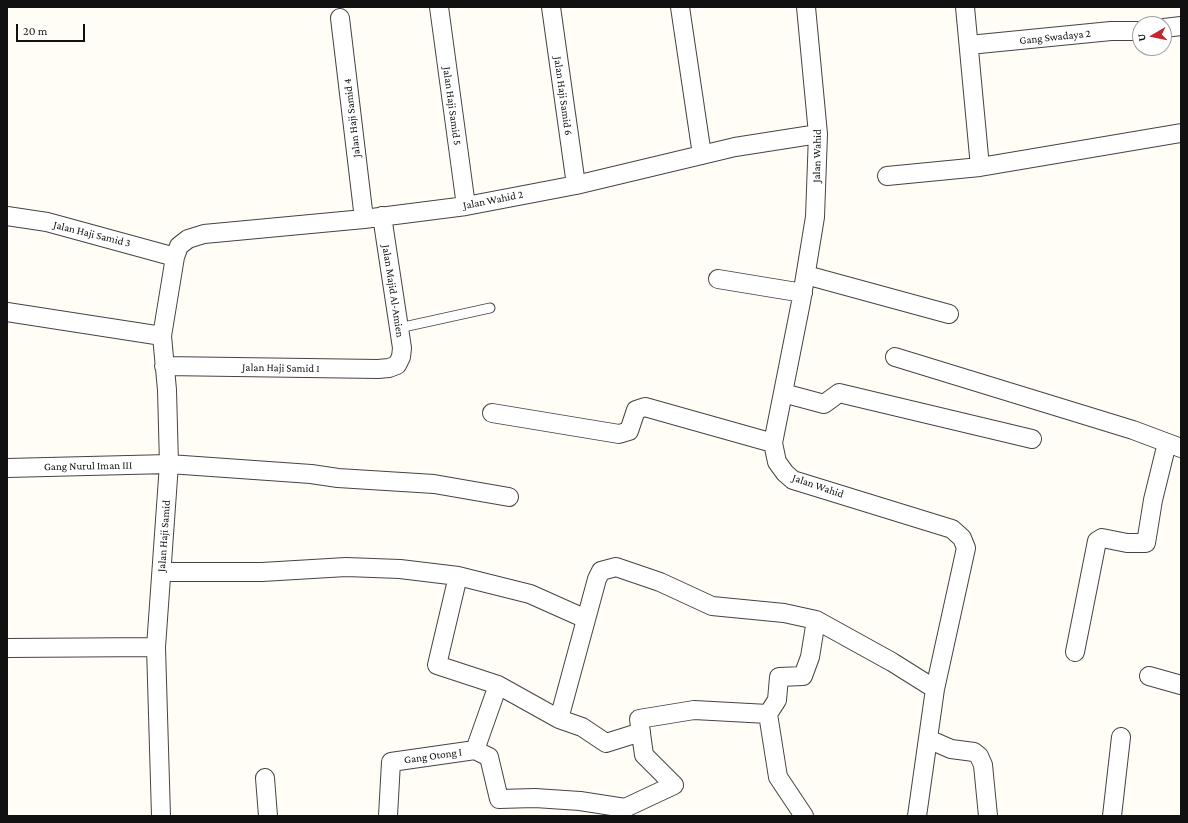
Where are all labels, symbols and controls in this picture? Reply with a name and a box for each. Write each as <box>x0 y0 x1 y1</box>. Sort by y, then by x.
scale bar <box>18 16 87 42</box>
north arrow <box>1132 16 1172 56</box>
text: 20 m <box>23 24 47 38</box>
street label: Gang Swadaya 2 <box>1019 27 1091 47</box>
text: U <box>1135 33 1148 42</box>
street label: Jalan Haji Samid 6 <box>551 56 575 136</box>
street label: Jalan Haji Samid 5 <box>440 66 464 146</box>
street label: Jalan Haji Samid 4 <box>341 78 363 158</box>
street label: Jalan Wahid <box>810 129 824 183</box>
street label: Jalan Wahid 2 <box>462 188 524 212</box>
street label: Jalan Haji Samid 3 <box>52 218 132 250</box>
street label: Jalan Majid Al-Amien <box>379 244 407 338</box>
street label: Jalan Haji Samid 1 <box>242 361 320 375</box>
street label: Gang Nurul Iman III <box>44 459 132 473</box>
street label: Jalan Wahid <box>791 471 845 501</box>
street label: Jalan Haji Samid <box>155 500 173 572</box>
street label: Gang Otong I <box>403 745 463 767</box>

